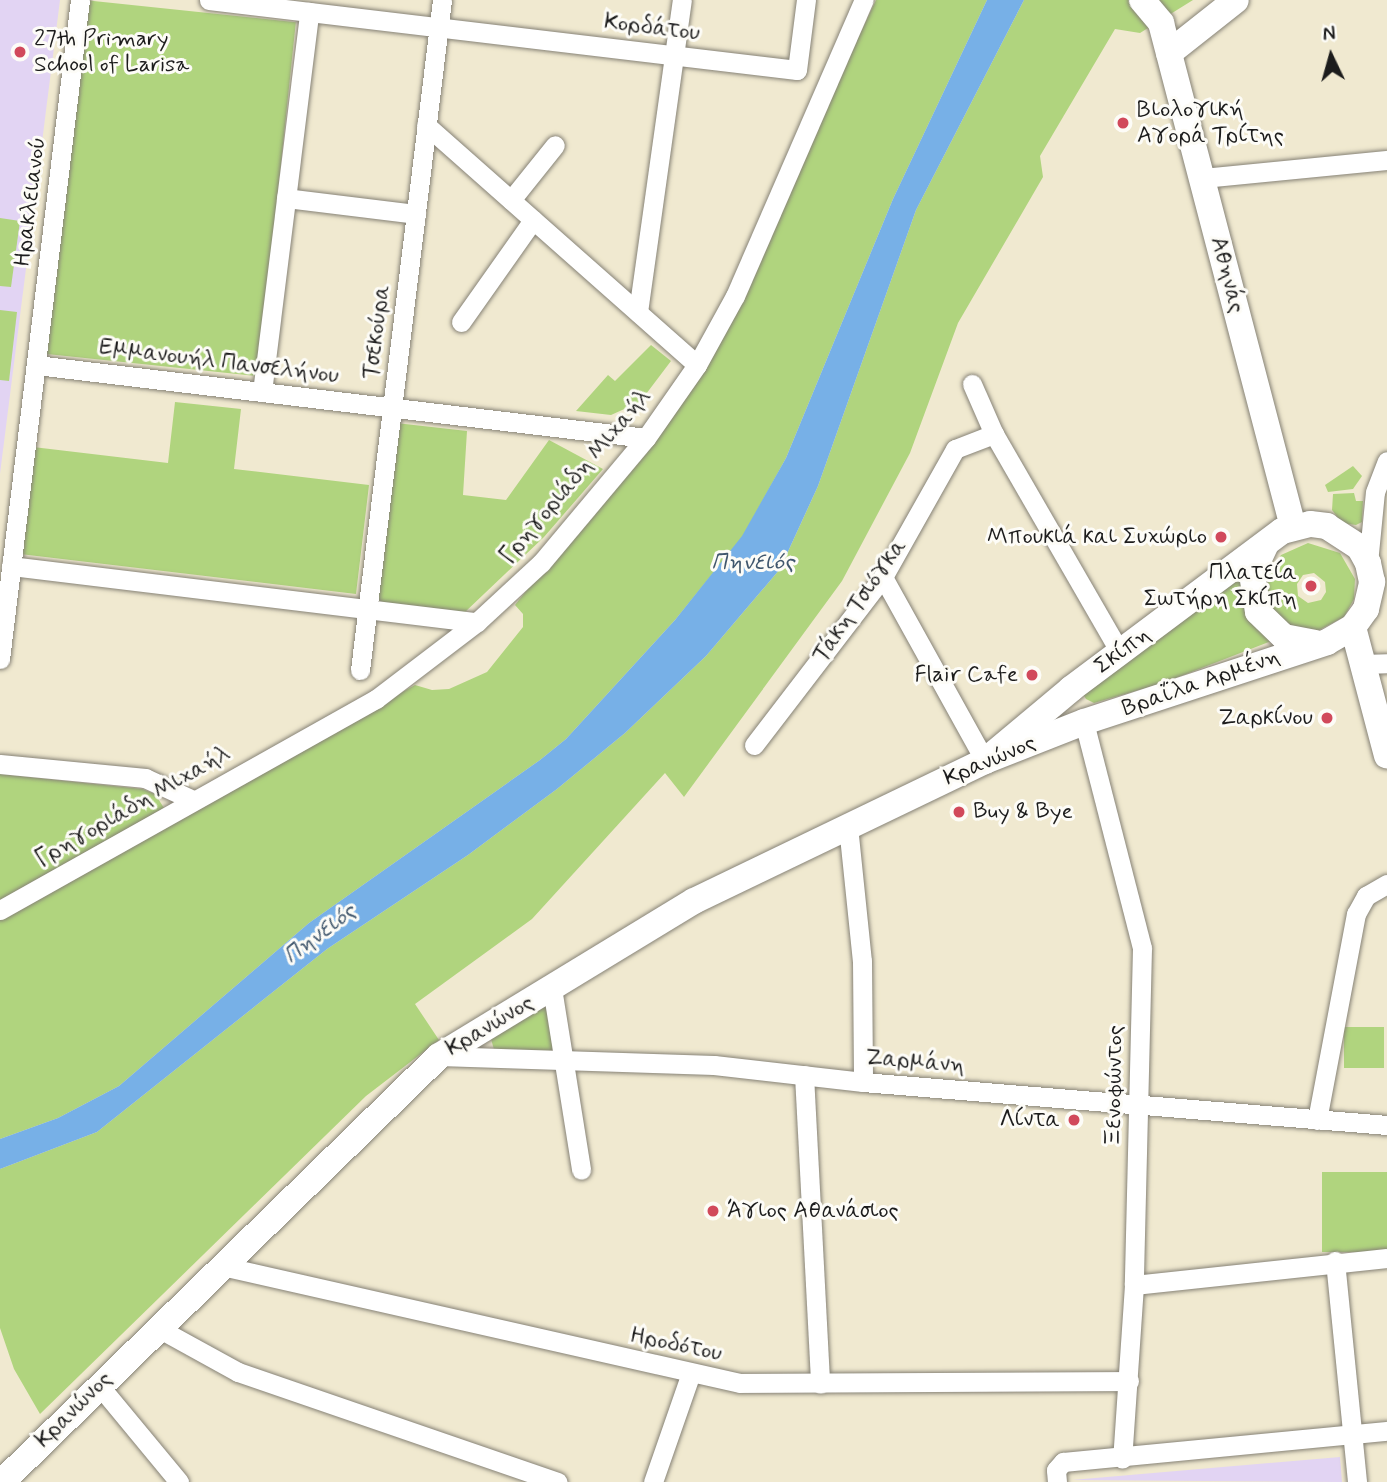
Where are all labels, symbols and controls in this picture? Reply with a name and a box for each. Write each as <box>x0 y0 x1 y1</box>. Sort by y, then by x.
street label: Κορδάτου <box>603 8 701 48</box>
north arrow <box>1296 21 1366 91</box>
text: N <box>1322 22 1337 48</box>
place label: 27th Primary School of Larisa <box>34 25 189 79</box>
marker: 27th Primary School of Larisa <box>12 44 28 60</box>
place label: Βιολογική Αγορά Τρίτης <box>1137 96 1284 150</box>
marker: Βιολογική Αγορά Τρίτης <box>1115 115 1131 131</box>
street label: Ηρακλειανού <box>9 135 53 269</box>
street label: Αθηνάς <box>1204 234 1250 316</box>
street label: Τσεκούρα <box>358 283 396 381</box>
street label: Εμμανουήλ Πανσελήνου <box>98 334 340 390</box>
street label: Γρηγοριάδη Μιχαήλ <box>495 384 657 570</box>
place label: Μπουκιά και Συχώριο <box>987 523 1207 551</box>
marker: Μπουκιά και Συχώριο <box>1213 529 1229 545</box>
street label: Τάκη Τσιόγκα <box>807 534 913 668</box>
water label: Πηνειός <box>711 549 795 577</box>
place label: Πλατεία Σωτήρη Σκίπη <box>1144 559 1297 613</box>
marker: Πλατεία Σωτήρη Σκίπη <box>1303 578 1319 594</box>
street label: Σκίπη <box>1089 621 1157 681</box>
street label: Βραΐλα Αρμένη <box>1119 643 1283 723</box>
place label: Flair Cafe <box>917 661 1018 689</box>
marker: Flair Cafe <box>1024 667 1040 683</box>
place label: Ζαρκίνου <box>1218 704 1313 732</box>
marker: Ζαρκίνου <box>1319 710 1335 726</box>
street label: Κρανώνος <box>940 729 1040 793</box>
street label: Γρηγοριάδη Μιχαήλ <box>31 740 235 874</box>
place label: Buy & Bye <box>973 798 1073 826</box>
marker: Buy & Bye <box>951 804 967 820</box>
water label: Πηνειός <box>278 898 362 970</box>
street label: Κρανώνος <box>441 989 539 1063</box>
street label: Ξενοφώντος <box>1100 1025 1130 1147</box>
street label: Ζαρμάνη <box>864 1044 966 1080</box>
place label: Λίντα <box>999 1106 1060 1134</box>
marker: Λίντα <box>1066 1112 1082 1128</box>
place label: Άγιος Αθανάσιος <box>727 1197 899 1225</box>
marker: Άγιος Αθανάσιος <box>705 1203 721 1219</box>
street label: Ηροδότου <box>628 1322 724 1368</box>
street label: Κρανώνος <box>30 1366 118 1454</box>

